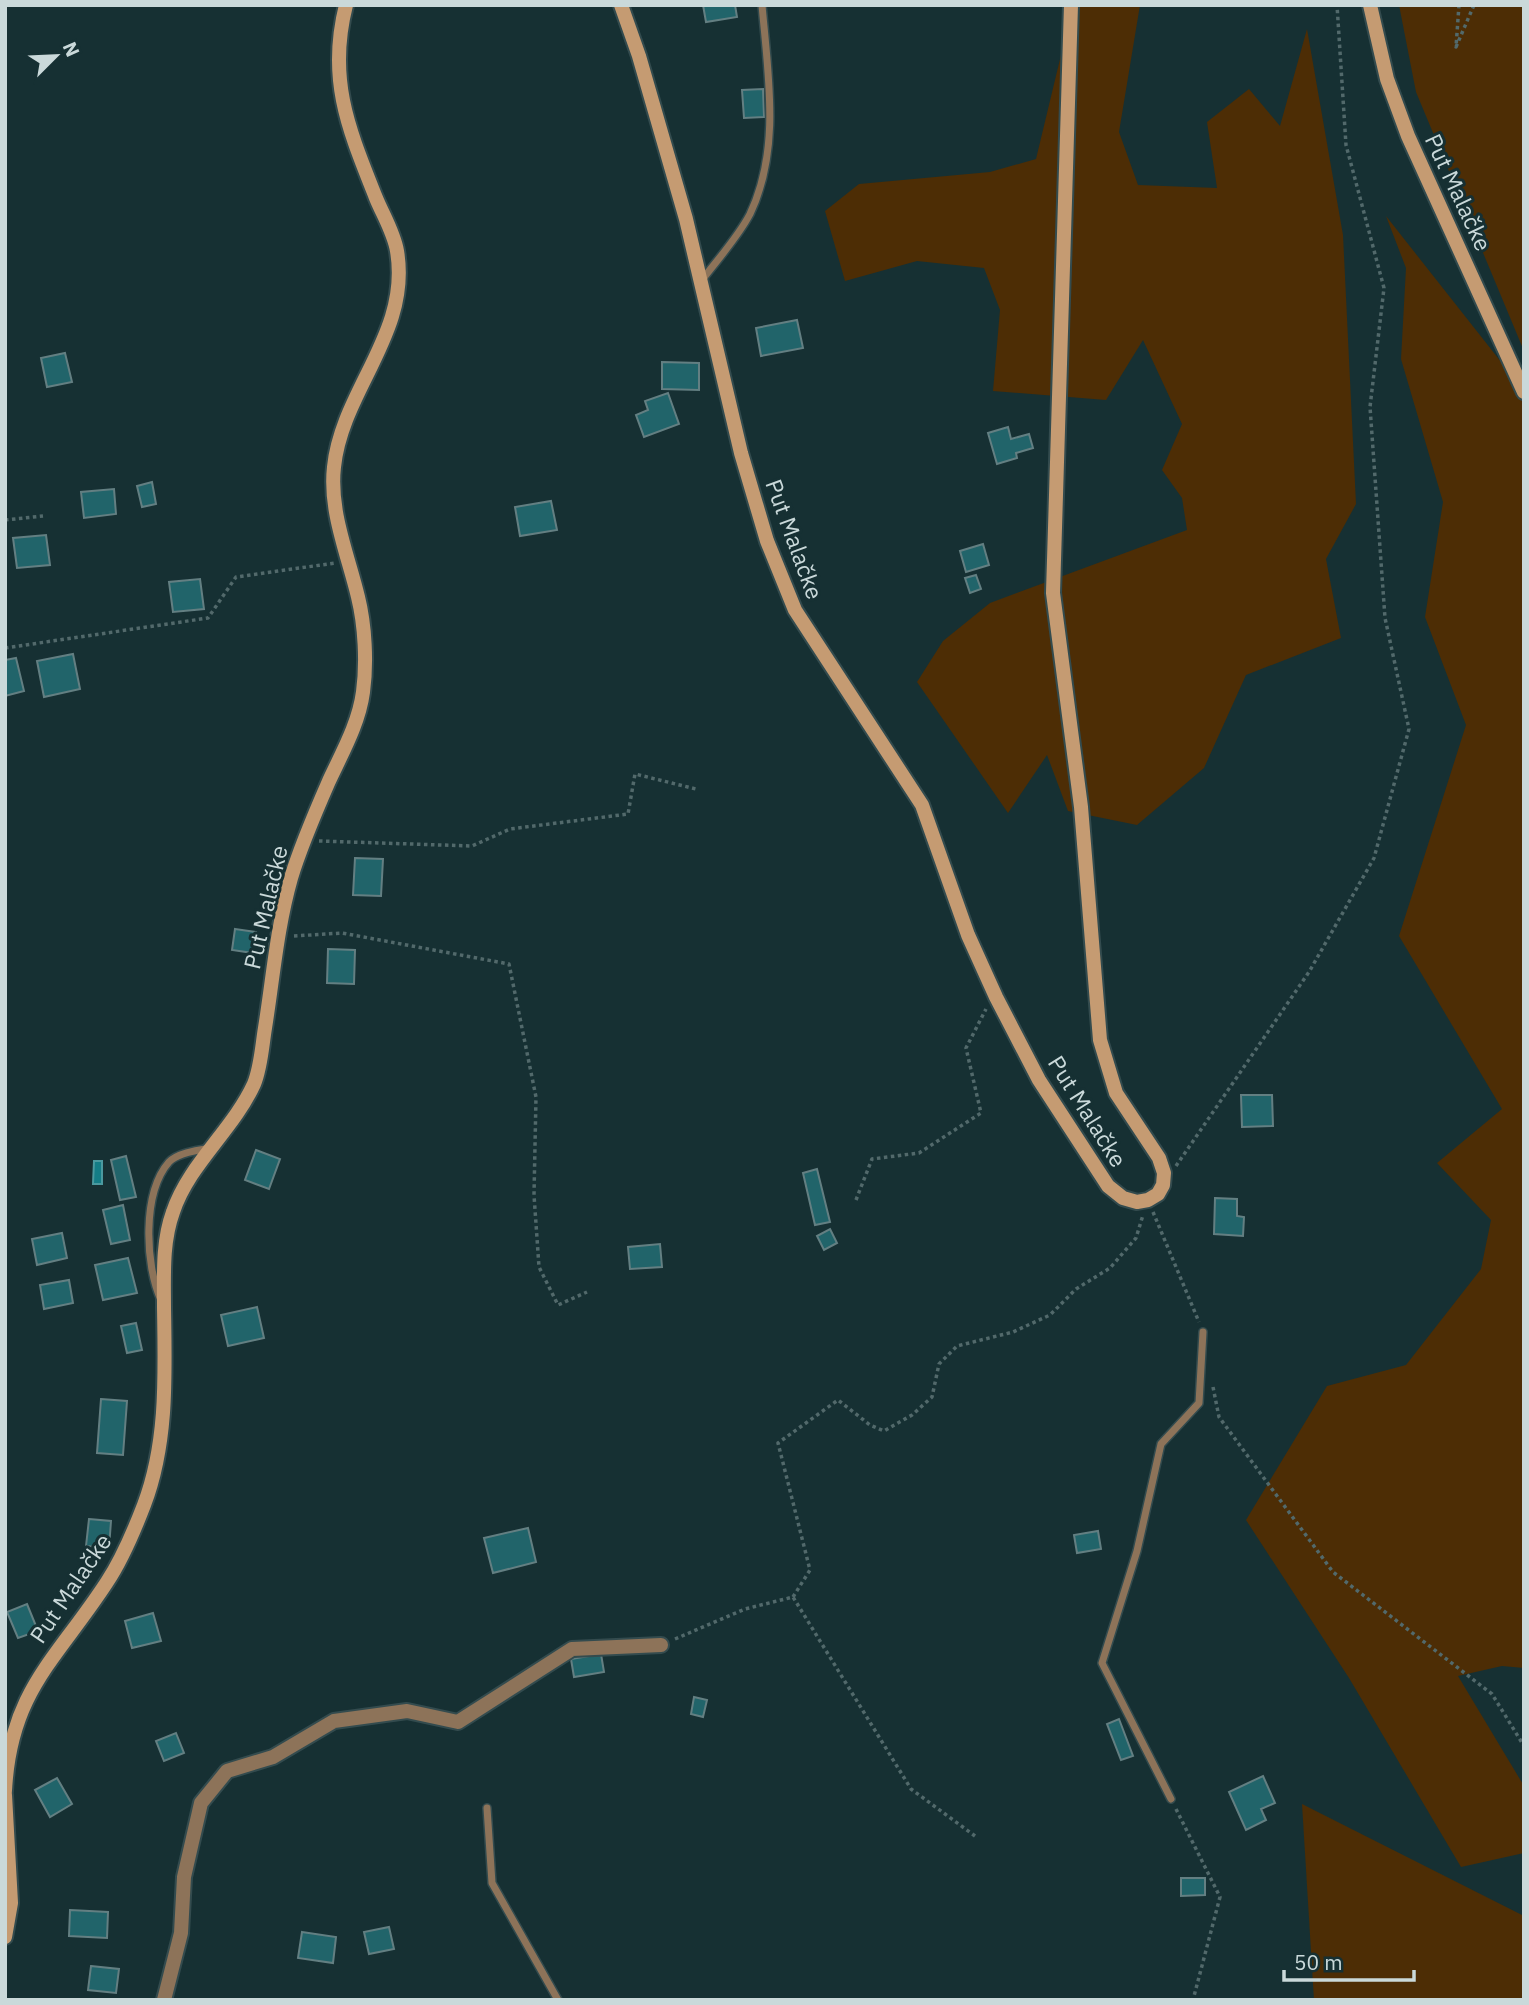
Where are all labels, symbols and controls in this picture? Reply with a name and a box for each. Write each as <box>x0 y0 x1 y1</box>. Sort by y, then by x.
north arrow <box>21 21 91 91</box>
text: N <box>58 38 85 60</box>
street label: Put Malačke <box>1419 129 1499 255</box>
street label: Put Malačke <box>759 475 831 603</box>
street label: Put Malačke <box>236 842 294 972</box>
street label: Put Malačke <box>1042 1050 1134 1172</box>
street label: Put Malačke <box>22 1527 118 1649</box>
scale bar <box>1284 1938 1414 1982</box>
text: 50 m <box>1294 1948 1343 1976</box>

